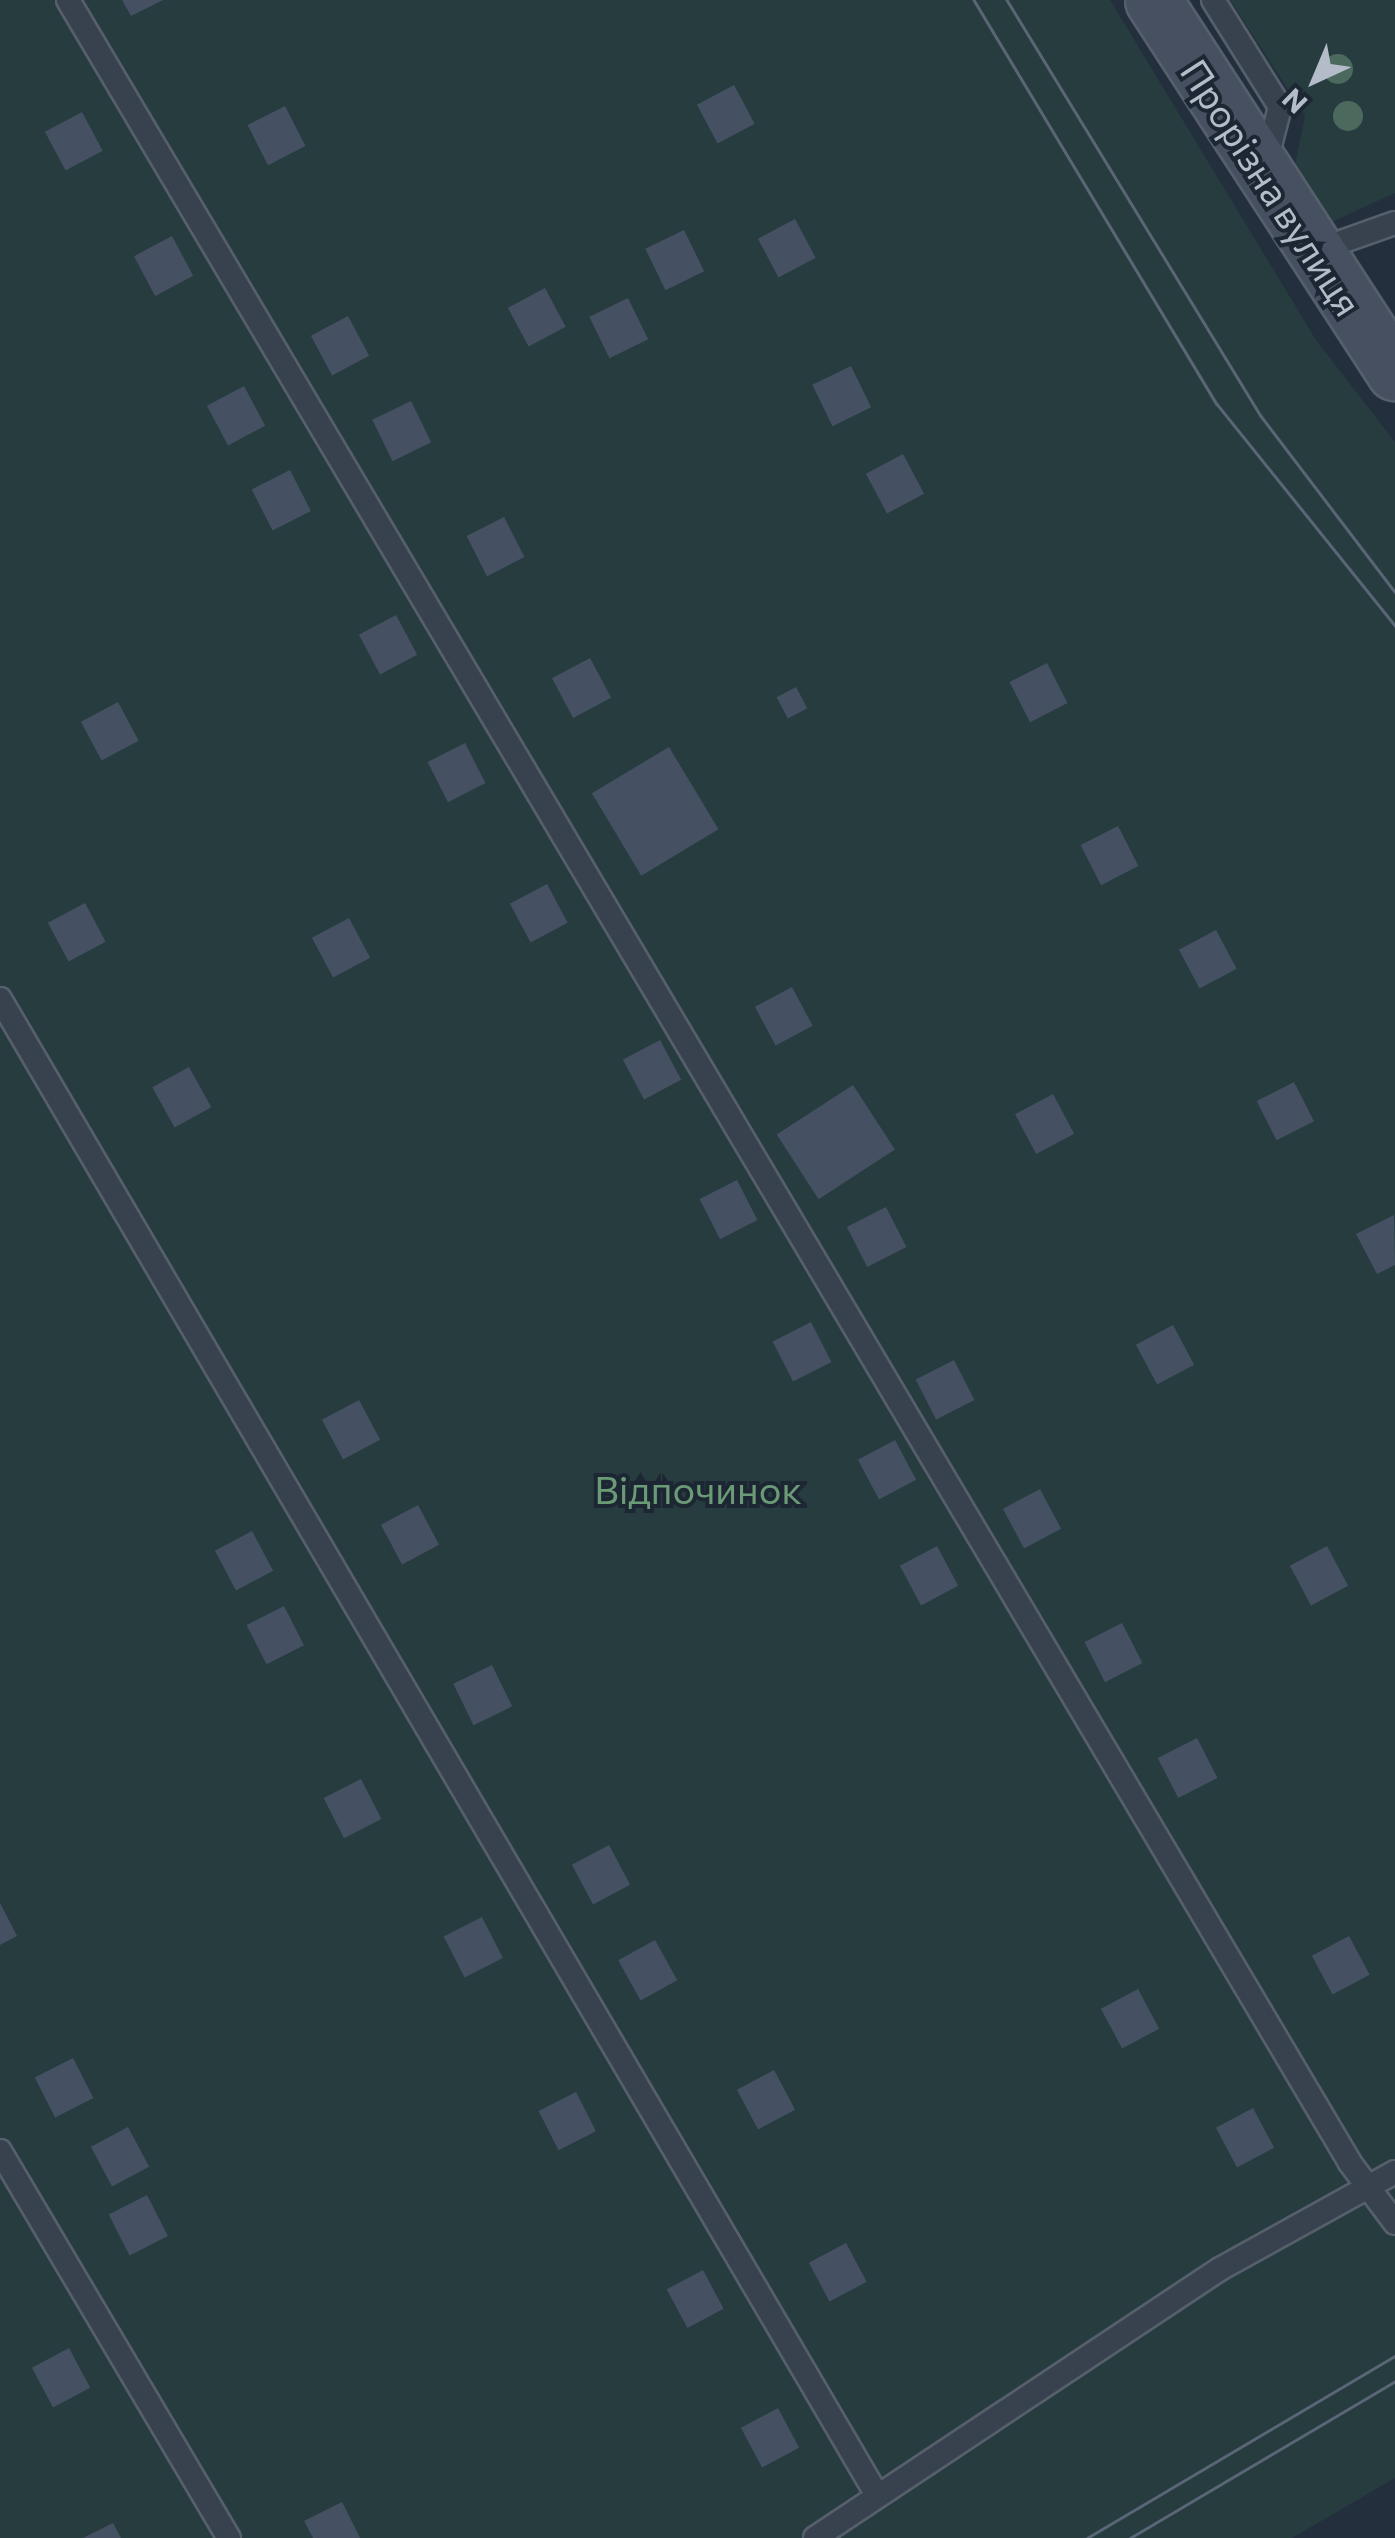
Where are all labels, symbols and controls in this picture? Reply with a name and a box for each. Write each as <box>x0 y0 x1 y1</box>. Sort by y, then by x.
north arrow <box>1265 30 1365 130</box>
street label: Прорізна вулиця <box>1172 50 1372 324</box>
text: N <box>1275 82 1314 121</box>
park label: Відпочинок <box>594 1466 802 1512</box>

